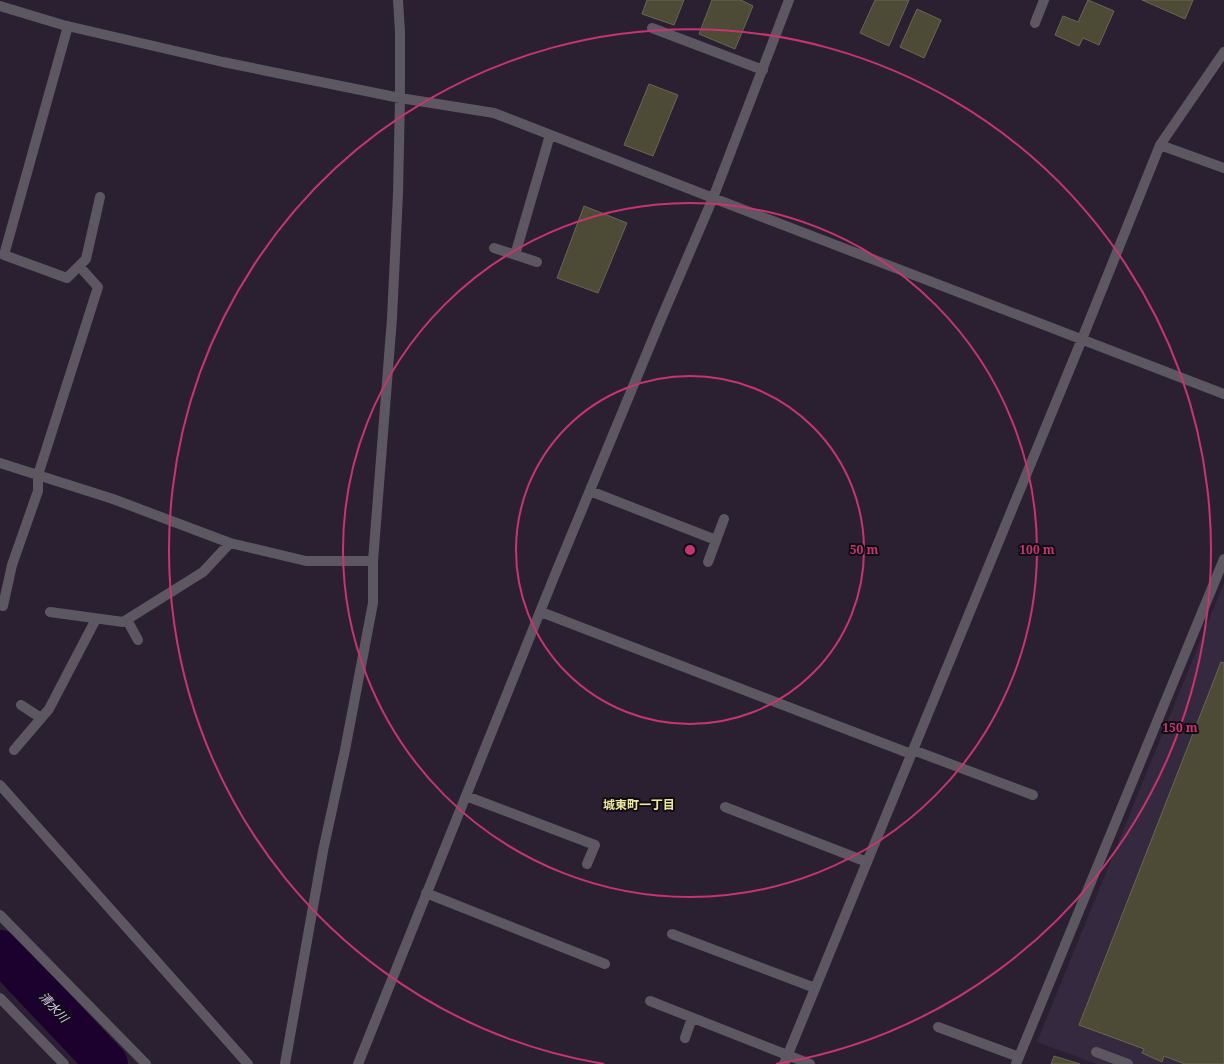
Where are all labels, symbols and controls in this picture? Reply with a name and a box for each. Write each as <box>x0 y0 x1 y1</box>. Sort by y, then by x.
text: 50 m <box>850 541 878 558</box>
text: 100 m <box>1019 541 1055 558</box>
centre of rings <box>683 543 697 557</box>
text: 150 m <box>1162 719 1198 736</box>
district label: 城東町一丁目 <box>603 796 675 813</box>
water label: 清水川 <box>36 988 74 1027</box>

